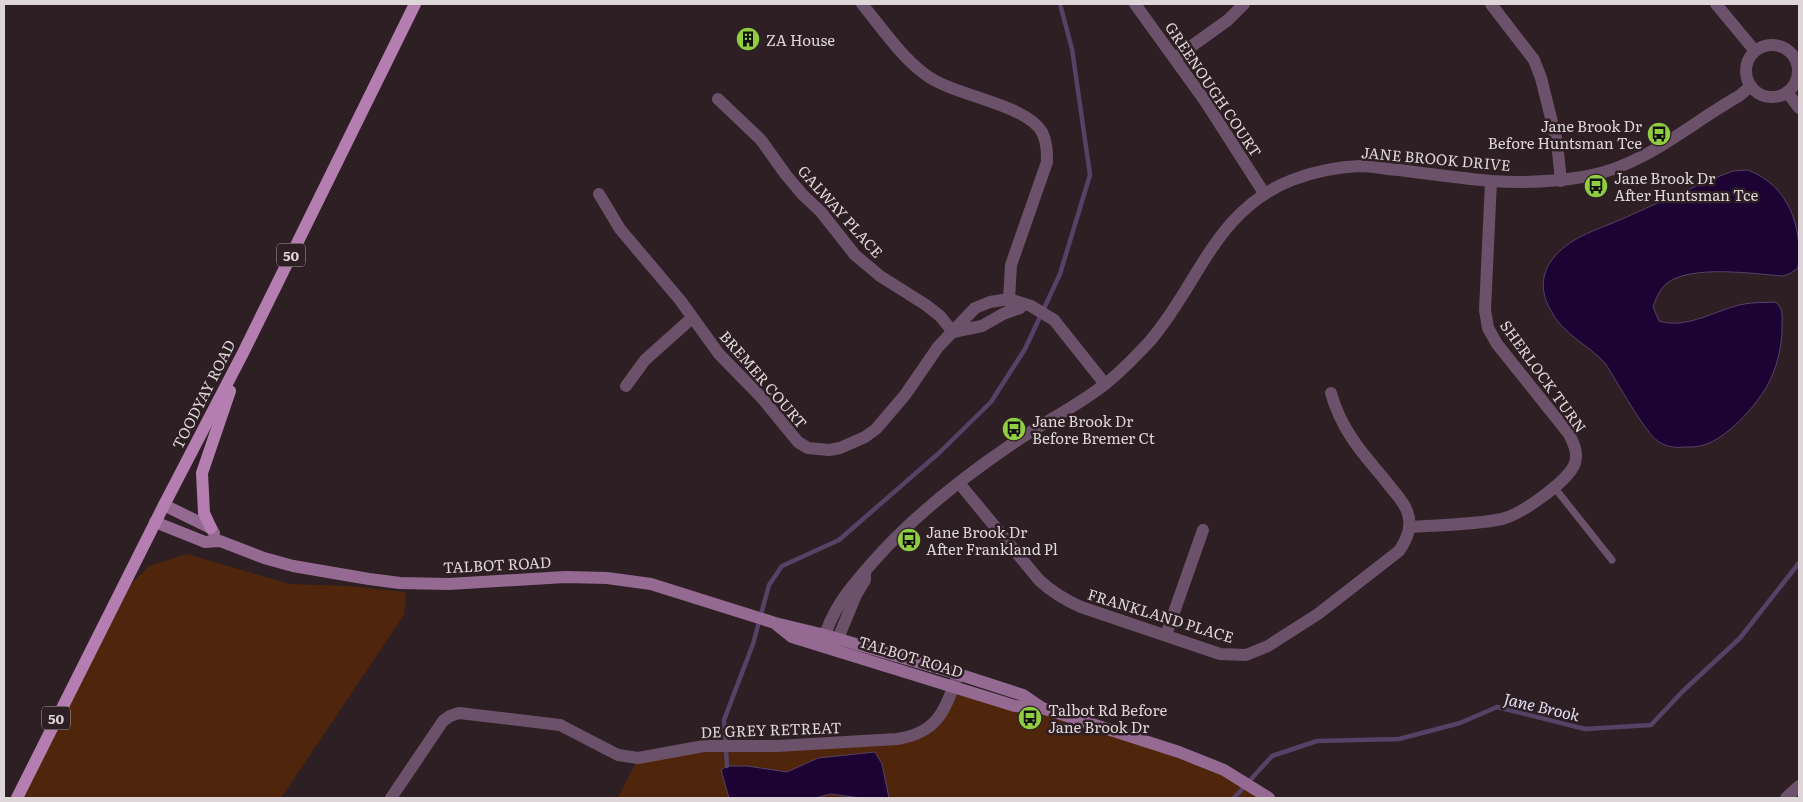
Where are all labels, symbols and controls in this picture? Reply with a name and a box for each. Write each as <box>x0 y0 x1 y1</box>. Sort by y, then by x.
street label: GREENOUGH COURT <box>1160 17 1268 161</box>
building icon: ZA House <box>735 26 761 52</box>
place label: ZA House <box>766 28 835 51</box>
place label: Jane Brook Dr Before Huntsman Tce <box>1488 114 1642 154</box>
bus stop icon: Jane Brook Dr Before Huntsman Tce <box>1646 121 1672 147</box>
street label: JANE BROOK DRIVE <box>1360 140 1512 176</box>
street label: GALWAY PLACE <box>793 160 889 262</box>
place label: Jane Brook Dr After Huntsman Tce <box>1614 166 1758 206</box>
bus stop icon: Jane Brook Dr After Huntsman Tce <box>1583 173 1609 199</box>
road number: 50 <box>277 244 305 266</box>
street label: SHERLOCK TURN <box>1495 315 1593 437</box>
street label: BREMER COURT <box>715 325 813 433</box>
street label: TOODYAY ROAD <box>165 335 241 453</box>
place label: Jane Brook Dr Before Bremer Ct <box>1032 409 1155 449</box>
bus stop icon: Jane Brook Dr Before Bremer Ct <box>1001 416 1027 442</box>
place label: Jane Brook Dr After Frankland Pl <box>926 520 1058 560</box>
bus stop icon: Jane Brook Dr After Frankland Pl <box>896 527 922 553</box>
street label: TALBOT ROAD <box>442 550 552 578</box>
street label: FRANKLAND PLACE <box>1085 582 1237 648</box>
street label: TALBOT ROAD <box>856 629 966 683</box>
water label: Jane Brook <box>1502 686 1583 726</box>
place label: Talbot Rd Before Jane Brook Dr <box>1048 698 1167 738</box>
bus stop icon: Talbot Rd Before Jane Brook Dr <box>1017 705 1043 731</box>
road number: 50 <box>42 706 70 730</box>
street label: DE GREY RETREAT <box>700 715 842 743</box>

